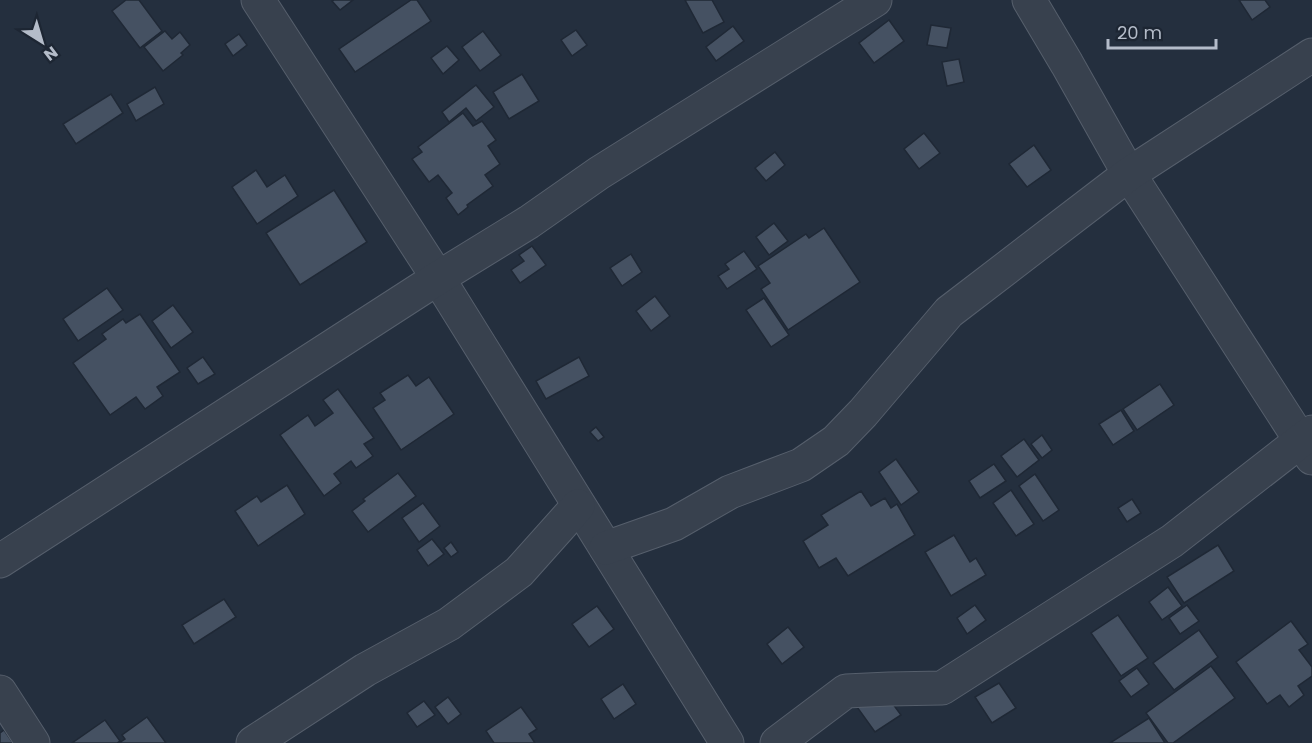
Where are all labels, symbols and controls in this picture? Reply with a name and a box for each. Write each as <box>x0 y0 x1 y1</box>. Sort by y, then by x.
north arrow <box>12 12 72 72</box>
scale bar <box>1108 12 1216 50</box>
text: 20 m <box>1117 20 1162 45</box>
text: N <box>39 41 62 66</box>

